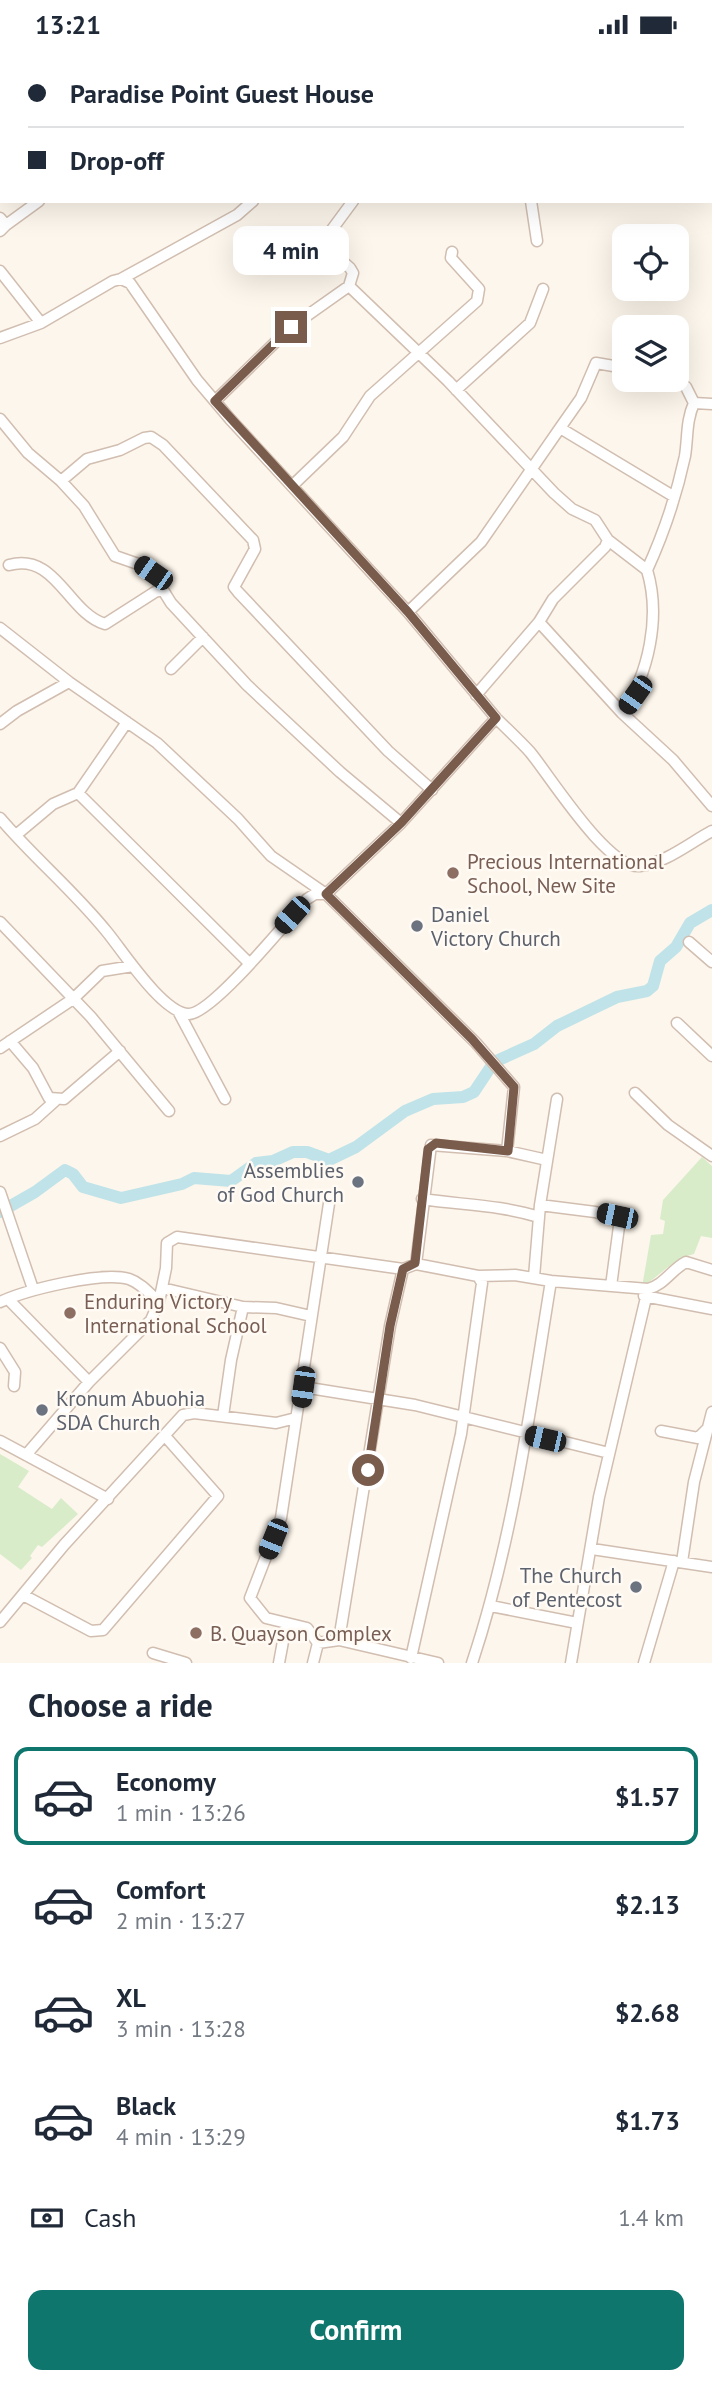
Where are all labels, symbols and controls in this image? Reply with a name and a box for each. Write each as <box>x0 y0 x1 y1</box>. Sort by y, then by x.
text: 13:21 <box>35 8 101 41</box>
text: Paradise Point Guest House <box>70 77 374 110</box>
text: Drop-off <box>70 144 164 177</box>
map controls <box>612 224 689 392</box>
button: locate <box>612 224 689 301</box>
callout: 4 min <box>233 225 349 275</box>
text: 4 min <box>263 236 319 265</box>
route end <box>275 311 307 343</box>
button: layers <box>612 315 689 392</box>
car <box>130 552 177 594</box>
car <box>615 672 656 718</box>
place label: Precious International School, New Site <box>467 848 664 899</box>
marker: Precious International School, New Site <box>445 865 461 881</box>
car <box>271 892 314 938</box>
place label: Daniel Victory Church <box>430 901 561 952</box>
marker: Daniel Victory Church <box>409 918 425 934</box>
place label: Assemblies of God Church <box>217 1157 344 1208</box>
marker: Assemblies of God Church <box>350 1174 366 1190</box>
car <box>595 1201 640 1231</box>
place label: Enduring Victory International School <box>84 1288 267 1339</box>
marker: Enduring Victory International School <box>62 1305 78 1321</box>
car <box>290 1365 317 1409</box>
place label: Kronum Abuohia SDA Church <box>56 1385 205 1436</box>
marker: Kronum Abuohia SDA Church <box>34 1402 50 1418</box>
car <box>523 1424 568 1454</box>
route start <box>352 1454 384 1486</box>
car <box>256 1516 291 1562</box>
place label: The Church of Pentecost <box>512 1562 622 1613</box>
marker: The Church of Pentecost <box>628 1579 644 1595</box>
place label: B. Quayson Complex <box>210 1620 392 1647</box>
marker: B. Quayson Complex <box>188 1625 204 1641</box>
text: Choose a ride <box>28 1684 213 1726</box>
icon: car <box>32 1765 95 1828</box>
text: Economy <box>116 1765 216 1798</box>
text: $1.57 <box>615 1780 680 1813</box>
text: 1 min · 13:26 <box>116 1798 246 1827</box>
icon: car <box>32 1873 95 1936</box>
text: Comfort <box>116 1873 206 1906</box>
text: $2.13 <box>615 1888 680 1921</box>
text: 2 min · 13:27 <box>116 1906 246 1935</box>
icon: car <box>32 1981 95 2044</box>
text: XL <box>116 1981 146 2014</box>
text: $2.68 <box>615 1996 680 2029</box>
text: 3 min · 13:28 <box>116 2014 246 2043</box>
icon: car <box>32 2089 95 2152</box>
text: Black <box>116 2089 176 2122</box>
text: $1.73 <box>615 2104 680 2137</box>
text: 4 min · 13:29 <box>116 2122 246 2151</box>
icon: cash <box>28 2199 66 2237</box>
text: Cash <box>84 2201 136 2234</box>
text: 1.4 km <box>618 2203 684 2232</box>
button: Confirm <box>28 2290 684 2370</box>

